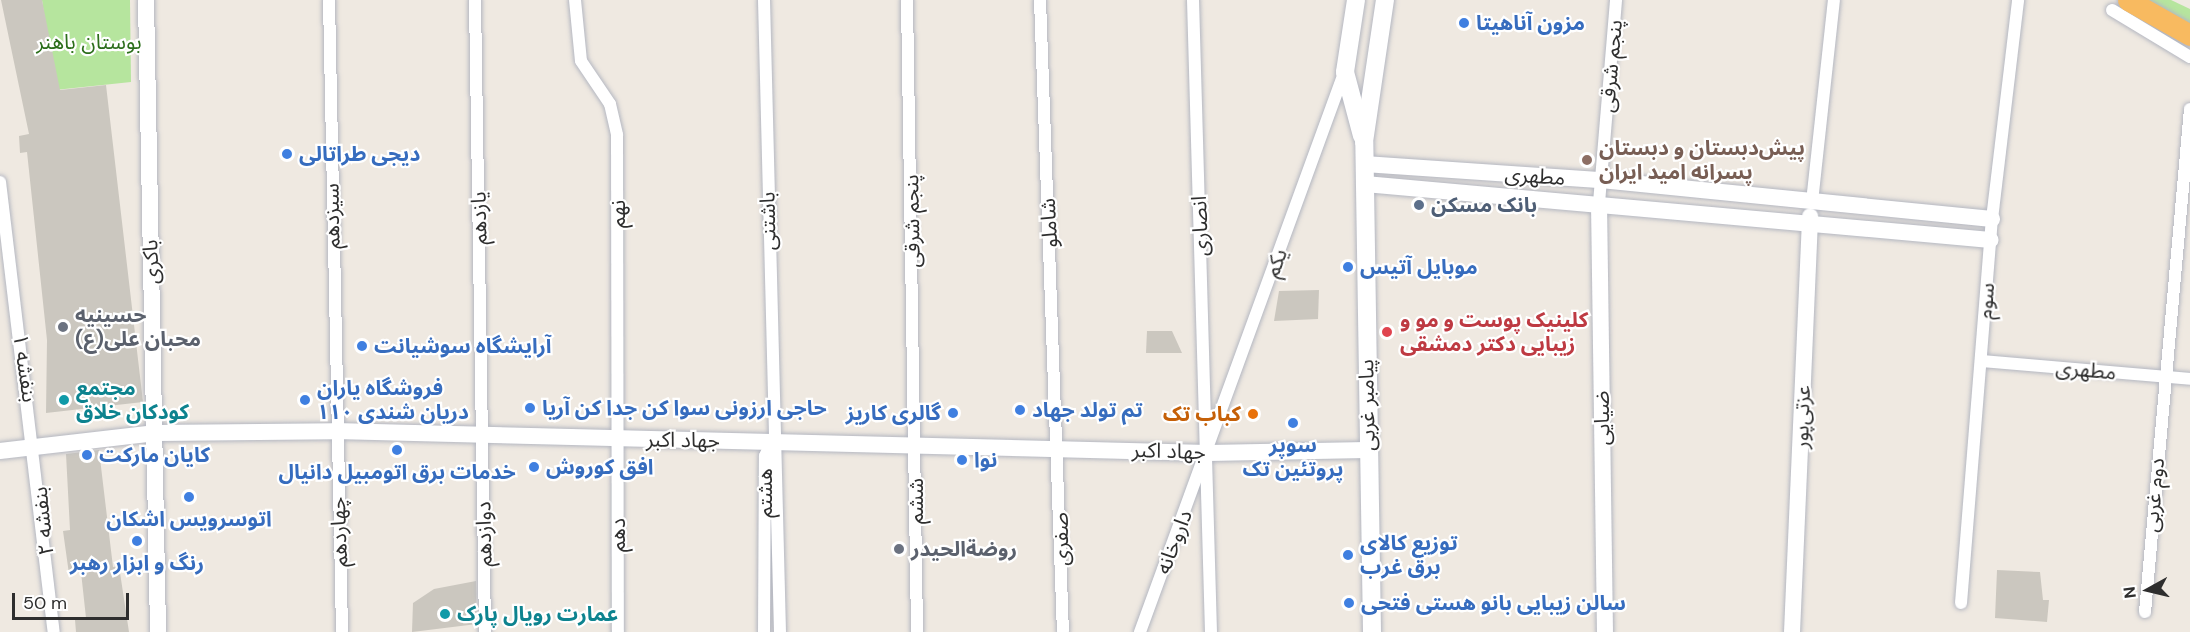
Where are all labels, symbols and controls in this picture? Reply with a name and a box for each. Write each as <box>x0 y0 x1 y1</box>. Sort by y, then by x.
place label: مزون آناهیتا <box>1476 10 1585 36</box>
marker: مزون آناهیتا <box>1457 16 1471 30</box>
street label: پنجم شرقی <box>1594 18 1628 114</box>
park label: بوستان باهنر <box>36 29 142 55</box>
place label: پیش‌دبستان و دبستان پسرانه امید ایران <box>1599 135 1805 185</box>
place label: دیجی طراتالی <box>299 141 420 167</box>
marker: دیجی طراتالی <box>280 147 294 161</box>
marker: پیش‌دبستان و دبستان پسرانه امید ایران <box>1580 153 1594 167</box>
street label: مطهری <box>1504 161 1566 191</box>
street label: پنجم شرقی <box>899 174 925 268</box>
street label: سیزدهم <box>319 183 345 249</box>
street label: یازدهم <box>466 191 492 245</box>
street label: باشتنی <box>755 191 781 251</box>
place label: بانک مسکن <box>1431 192 1537 218</box>
street label: انصاری <box>1186 195 1214 257</box>
street label: شاملو <box>1035 197 1063 249</box>
marker: بانک مسکن <box>1412 198 1426 212</box>
street label: نهم <box>605 200 631 228</box>
street label: باکری <box>138 239 164 285</box>
street label: یکم <box>1259 245 1293 281</box>
place label: موبایل آتیس <box>1360 254 1478 280</box>
marker: موبایل آتیس <box>1341 260 1355 274</box>
street label: سوم <box>1972 282 2000 320</box>
place label: حسینیه محبان علی(ع) <box>75 302 201 352</box>
place label: کلینیک پوست و مو و زیبایی دکتر دمشقی <box>1400 307 1588 357</box>
marker: حسینیه محبان علی(ع) <box>56 320 70 334</box>
marker: کلینیک پوست و مو و زیبایی دکتر دمشقی <box>1378 323 1396 341</box>
street label: بنفشه ۱ <box>8 332 42 404</box>
place label: آرایشگاه سوشیانت <box>374 333 551 359</box>
marker: آرایشگاه سوشیانت <box>355 339 369 353</box>
street label: مطهری <box>2055 355 2117 385</box>
street label: پیامبر غربی <box>1354 359 1380 451</box>
place label: مجتمع کودکان خلاق <box>76 375 189 425</box>
place label: فروشگاه یاران دریان شندی ۱۱۰ <box>317 375 469 425</box>
street label: عزتی‌پور <box>1788 385 1816 449</box>
street label: ضیایی <box>1589 390 1615 446</box>
marker: مجتمع کودکان خلاق <box>57 393 71 407</box>
marker: فروشگاه یاران دریان شندی ۱۱۰ <box>298 393 312 407</box>
place label: حاجی ارزونی سوا کن جدا کن آریا <box>542 395 827 421</box>
place label: تم تولد جهاد <box>1032 397 1143 423</box>
place label: گالری کاریز <box>846 400 941 426</box>
marker: حاجی ارزونی سوا کن جدا کن آریا <box>523 401 537 415</box>
place label: کباب تک <box>1163 401 1241 427</box>
marker: تم تولد جهاد <box>1013 403 1027 417</box>
marker: گالری کاریز <box>946 406 960 420</box>
marker: کباب تک <box>1246 407 1260 421</box>
marker: سوپر پروتئین تک <box>1286 416 1300 430</box>
street label: جهاد اکبر <box>646 427 720 453</box>
place label: سوپر پروتئین تک <box>1242 432 1344 482</box>
street label: جهاد اکبر <box>1132 437 1206 465</box>
place label: کایان مارکت <box>99 442 210 468</box>
marker: خدمات برق اتومبیل دانیال <box>390 443 404 457</box>
place label: نوا <box>974 447 997 473</box>
marker: کایان مارکت <box>80 448 94 462</box>
marker: نوا <box>955 453 969 467</box>
place label: افق کوروش <box>546 454 654 480</box>
street label: دوم غربی <box>2138 457 2170 533</box>
place label: خدمات برق اتومبیل دانیال <box>278 459 516 485</box>
marker: افق کوروش <box>527 460 541 474</box>
street label: هشتم <box>752 468 778 518</box>
street label: ششم <box>903 478 929 524</box>
street label: بنفشه ۲ <box>27 485 59 557</box>
marker: اتوسرویس اشکان <box>182 490 196 504</box>
street label: چهاردهم <box>325 497 353 567</box>
street label: دوازدهم <box>471 501 497 567</box>
place label: اتوسرویس اشکان <box>106 506 272 532</box>
street label: داروخانه <box>1150 506 1198 578</box>
street label: صفری <box>1048 512 1074 566</box>
street label: دهم <box>605 518 631 552</box>
place label: توزیع کالای برق غرب <box>1360 530 1458 580</box>
marker: رنگ و ابزار رهبر <box>130 534 144 548</box>
place label: روضةالحیدر <box>911 536 1017 562</box>
marker: روضةالحیدر <box>892 542 906 556</box>
marker: توزیع کالای برق غرب <box>1341 548 1355 562</box>
place label: رنگ و ابزار رهبر <box>70 550 204 576</box>
north arrow <box>2118 560 2178 620</box>
scale bar <box>15 581 132 619</box>
text: N <box>2118 585 2141 600</box>
place label: سالن زیبایی بانو هستی فتحی <box>1361 590 1626 616</box>
text: 50 m <box>23 591 67 615</box>
marker: سالن زیبایی بانو هستی فتحی <box>1342 596 1356 610</box>
place label: عمارت رویال پارک <box>457 601 618 627</box>
marker: عمارت رویال پارک <box>438 607 452 621</box>

